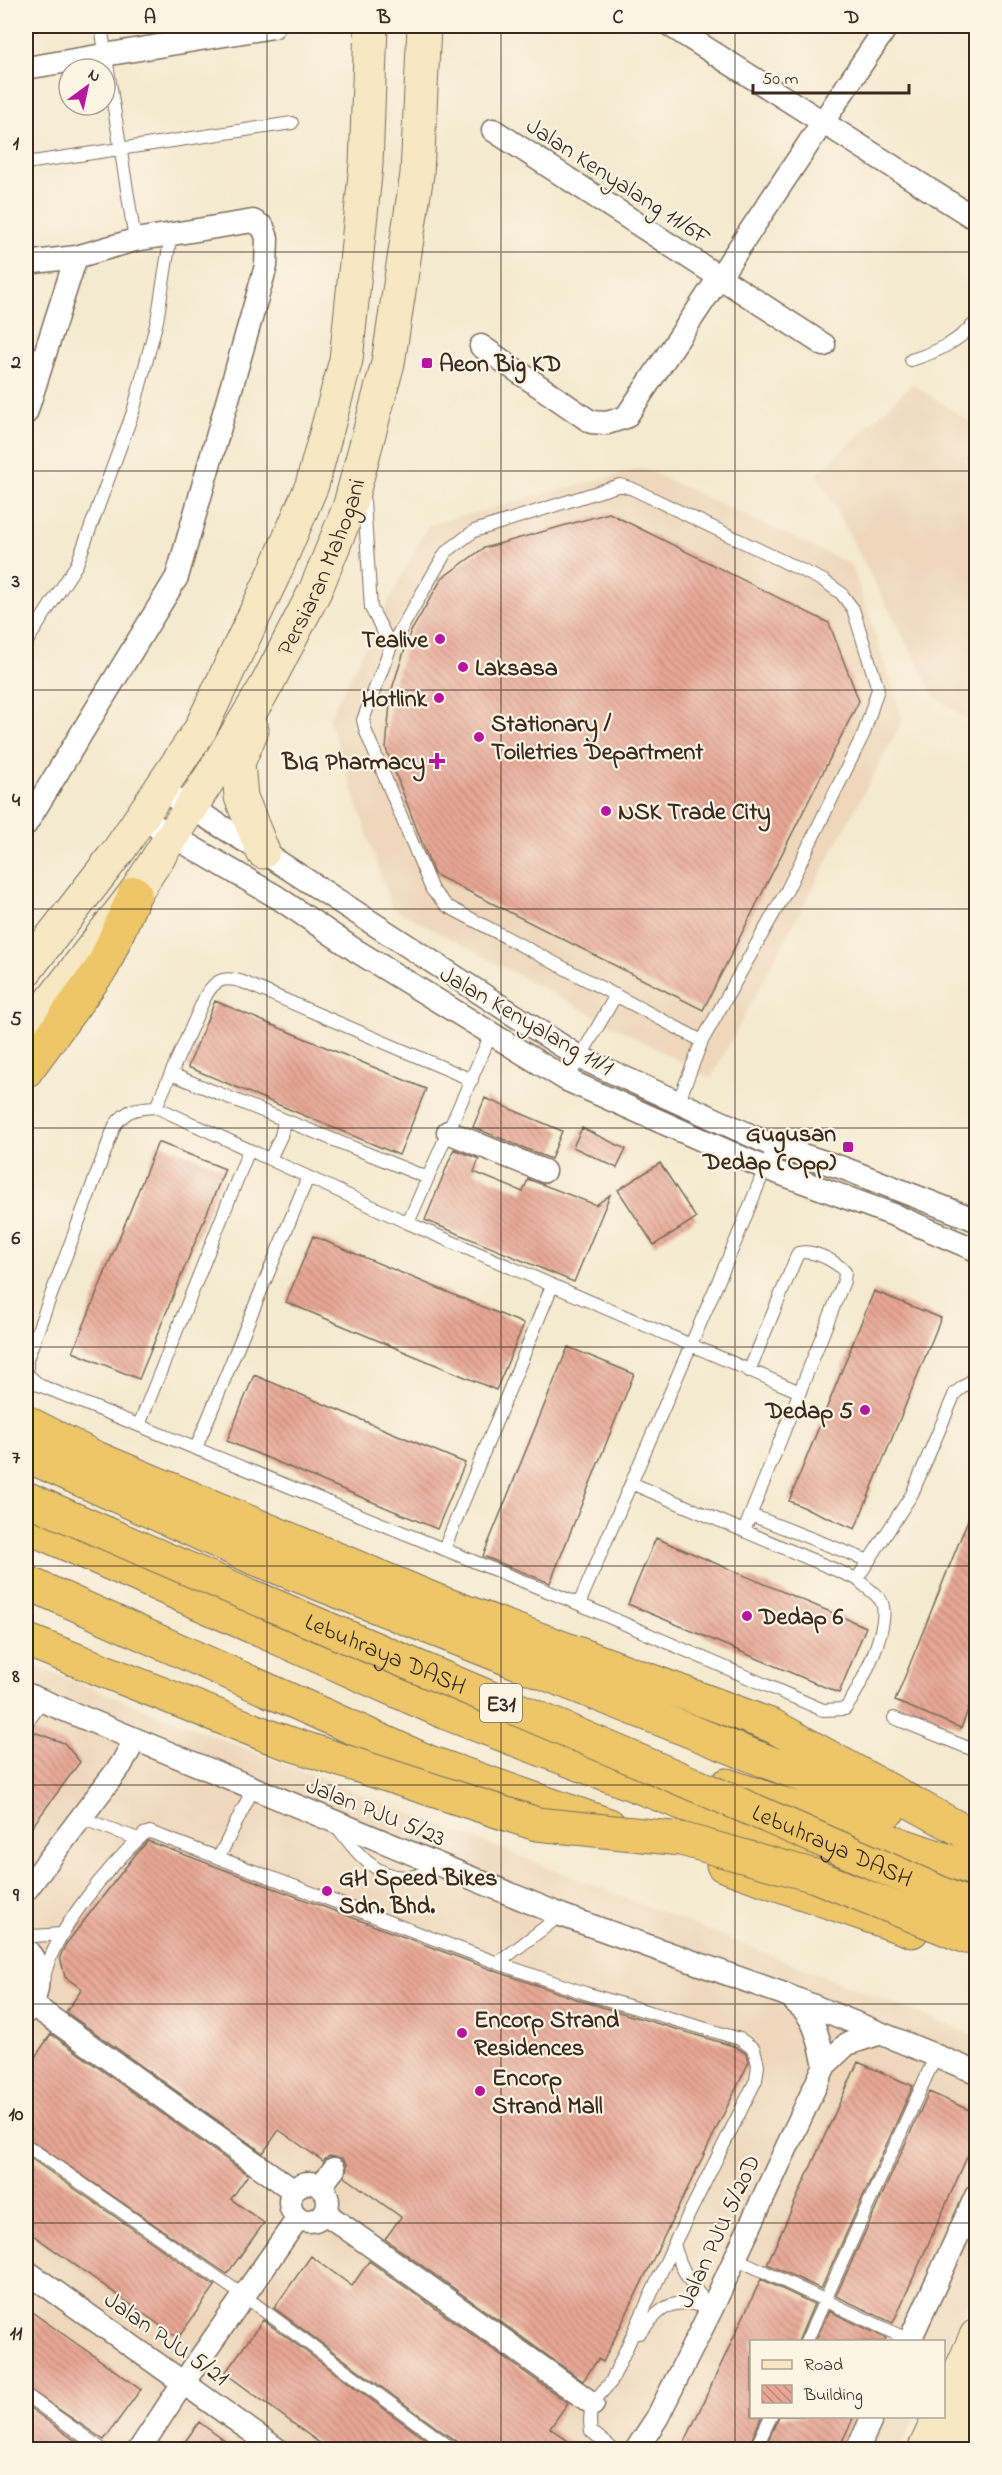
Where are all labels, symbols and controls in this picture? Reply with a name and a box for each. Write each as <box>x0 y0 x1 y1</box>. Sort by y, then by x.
text: A <box>144 4 156 33</box>
text: B <box>376 4 391 33</box>
text: C <box>613 4 624 33</box>
text: D <box>844 4 859 33</box>
north arrow <box>57 57 117 117</box>
scale bar <box>753 57 909 95</box>
text: N <box>83 63 105 89</box>
text: 50 m <box>762 67 799 93</box>
street label: Jalan Kenyalang 11/6F <box>518 110 717 257</box>
text: 1 <box>13 130 20 159</box>
place label: Aeon Big KD <box>439 348 561 384</box>
text: 2 <box>10 349 21 378</box>
marker: Aeon Big KD <box>420 356 434 370</box>
street label: Persiaran Mahogani <box>270 475 376 662</box>
text: 3 <box>11 568 20 597</box>
place label: Tealive <box>361 624 429 659</box>
marker: Tealive <box>433 632 447 646</box>
place label: Laksasa <box>475 652 558 687</box>
marker: Laksasa <box>456 660 470 674</box>
place label: Hotlink <box>362 683 427 718</box>
marker: Hotlink <box>432 691 446 705</box>
place label: Stationary / Toiletries Department <box>491 708 704 771</box>
marker: Stationary / Toiletries Department <box>472 730 486 744</box>
place label: BIG Pharmacy <box>281 746 425 782</box>
marker: BIG Pharmacy <box>430 754 444 768</box>
text: 4 <box>12 787 21 816</box>
place label: NSK Trade City <box>618 796 771 832</box>
marker: NSK Trade City <box>599 804 613 818</box>
street label: Jalan Kenyalang 11/1 <box>432 958 620 1087</box>
text: 5 <box>10 1006 22 1035</box>
place label: Gugusan Dedap (Opp) <box>702 1118 836 1181</box>
marker: Gugusan Dedap (Opp) <box>841 1140 855 1154</box>
text: 6 <box>12 1225 21 1254</box>
place label: Dedap 5 <box>764 1395 853 1430</box>
marker: Dedap 5 <box>858 1403 872 1417</box>
text: 7 <box>12 1444 21 1473</box>
place label: Dedap 6 <box>758 1601 844 1636</box>
street label: Lebuhraya DASH <box>299 1606 471 1705</box>
marker: Dedap 6 <box>740 1609 754 1623</box>
text: 8 <box>11 1663 20 1692</box>
road number: E31 <box>480 1684 522 1722</box>
street label: Jalan PJU 5/23 <box>300 1769 450 1857</box>
street label: Lebuhraya DASH <box>746 1797 917 1898</box>
place label: GH Speed Bikes Sdn. Bhd. <box>339 1862 497 1925</box>
text: 9 <box>12 1882 20 1911</box>
marker: GH Speed Bikes Sdn. Bhd. <box>320 1884 334 1898</box>
place label: Encorp Strand Residences <box>474 2004 620 2067</box>
marker: Encorp Strand Residences <box>455 2026 469 2040</box>
place label: Encorp Strand Mall <box>492 2062 603 2125</box>
marker: Encorp Strand Mall <box>473 2084 487 2098</box>
text: 10 <box>9 2101 24 2130</box>
street label: Jalan PJU 5/20D <box>669 2149 771 2315</box>
street label: Jalan PJU 5/21 <box>96 2284 236 2396</box>
text: 11 <box>10 2320 23 2349</box>
legend <box>750 2340 945 2418</box>
text: Road <box>804 2353 843 2379</box>
text: Building <box>803 2383 863 2410</box>

